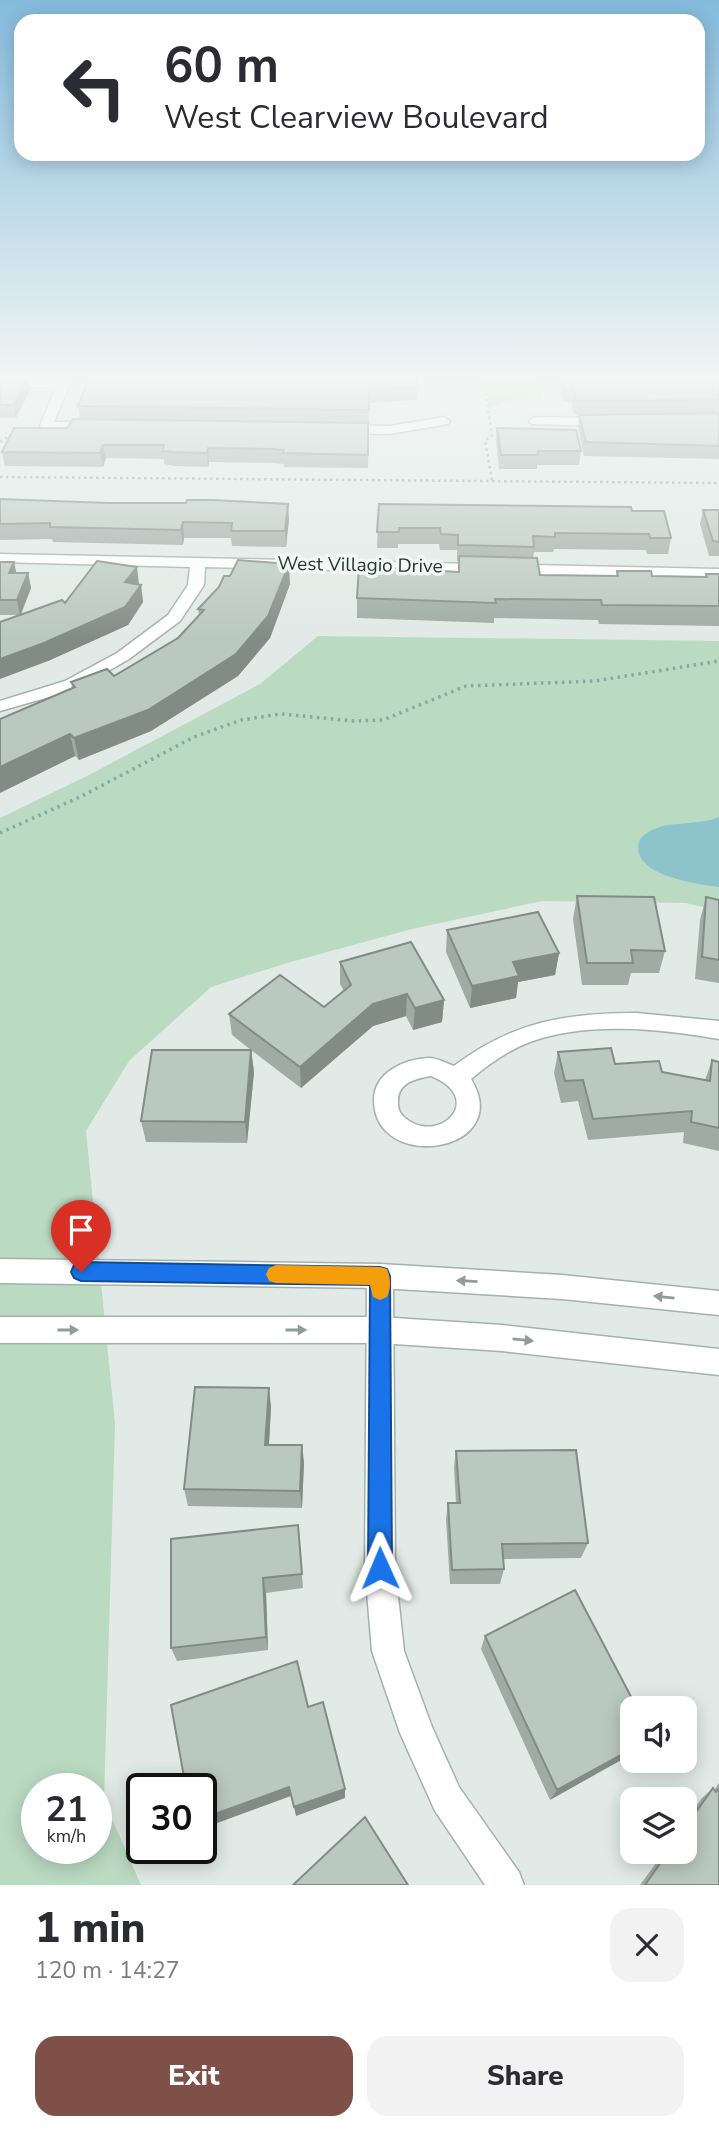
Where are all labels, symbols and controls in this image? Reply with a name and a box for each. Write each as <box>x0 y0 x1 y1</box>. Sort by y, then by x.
text: 60 m <box>164 32 279 99</box>
icon: left <box>49 42 140 133</box>
text: West Clearview Boulevard <box>164 96 549 139</box>
street label: West Villagio Drive <box>277 551 443 579</box>
pin <box>51 1200 111 1272</box>
icon: arrive <box>62 1211 100 1249</box>
one-way arrow <box>456 1275 478 1286</box>
one-way arrow <box>652 1291 674 1302</box>
one-way arrow <box>57 1324 79 1336</box>
one-way arrow <box>285 1324 307 1336</box>
one-way arrow <box>512 1334 534 1345</box>
position arrow <box>343 1531 417 1605</box>
map controls <box>620 1696 697 1864</box>
button: sound <box>620 1696 697 1773</box>
speed limit sign: 30 <box>126 1773 217 1864</box>
text: 21 <box>45 1786 88 1833</box>
button: layers <box>620 1787 697 1864</box>
text: km/h <box>47 1824 86 1848</box>
text: 1 min <box>35 1900 145 1957</box>
button: close <box>610 1908 684 1982</box>
text: 120 m · 14:27 <box>35 1955 180 1986</box>
button: Exit <box>35 2036 353 2116</box>
button: Share <box>367 2036 684 2116</box>

